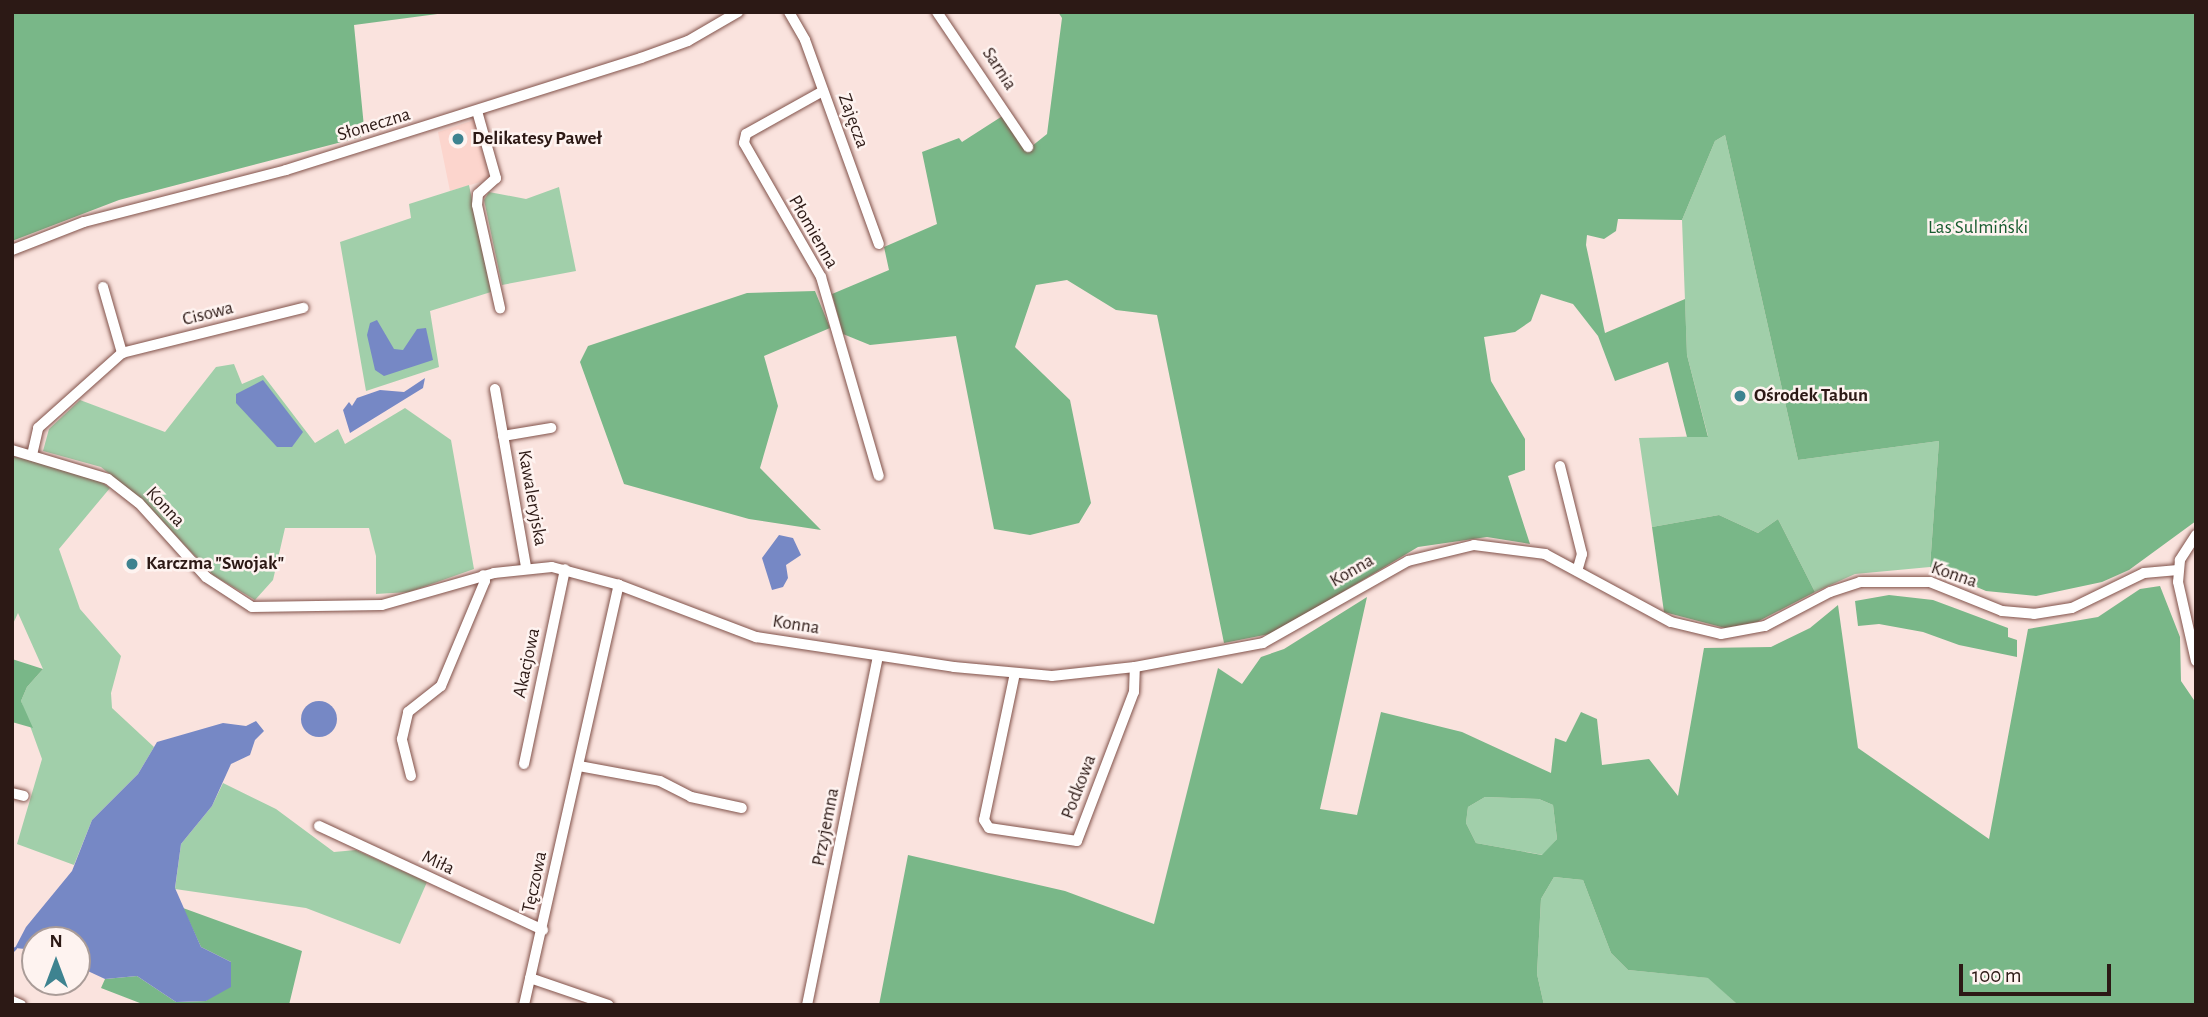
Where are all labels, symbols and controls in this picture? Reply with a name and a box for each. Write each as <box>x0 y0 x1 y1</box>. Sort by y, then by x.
street label: Sarnia <box>977 43 1021 95</box>
street label: Zajęcza <box>833 91 873 151</box>
street label: Słoneczna <box>335 103 413 147</box>
place label: Delikatesy Paweł <box>472 128 602 150</box>
marker: Delikatesy Paweł <box>450 131 466 147</box>
street label: Płomienna <box>783 191 843 273</box>
park label: Las Sulmiński <box>1928 217 2028 239</box>
street label: Cisowa <box>180 297 236 331</box>
place label: Ośrodek Tabun <box>1754 385 1868 407</box>
marker: Ośrodek Tabun <box>1732 388 1748 404</box>
street label: Kawaleryjska <box>512 448 552 548</box>
street label: Konna <box>141 482 189 532</box>
street label: Konna <box>1326 549 1378 593</box>
place label: Karczma "Swojak" <box>146 553 284 575</box>
marker: Karczma "Swojak" <box>124 556 140 572</box>
street label: Konna <box>1928 557 1980 593</box>
street label: Konna <box>771 610 821 640</box>
street label: Akacjowa <box>508 626 546 700</box>
street label: Podkowa <box>1056 752 1102 822</box>
street label: Przyjemna <box>807 786 845 868</box>
street label: Miła <box>418 846 458 880</box>
street label: Tęczowa <box>517 849 553 915</box>
north arrow <box>21 926 91 996</box>
text: N <box>49 932 63 951</box>
scale bar <box>1963 950 2115 994</box>
text: 100 m <box>1972 965 2022 986</box>

